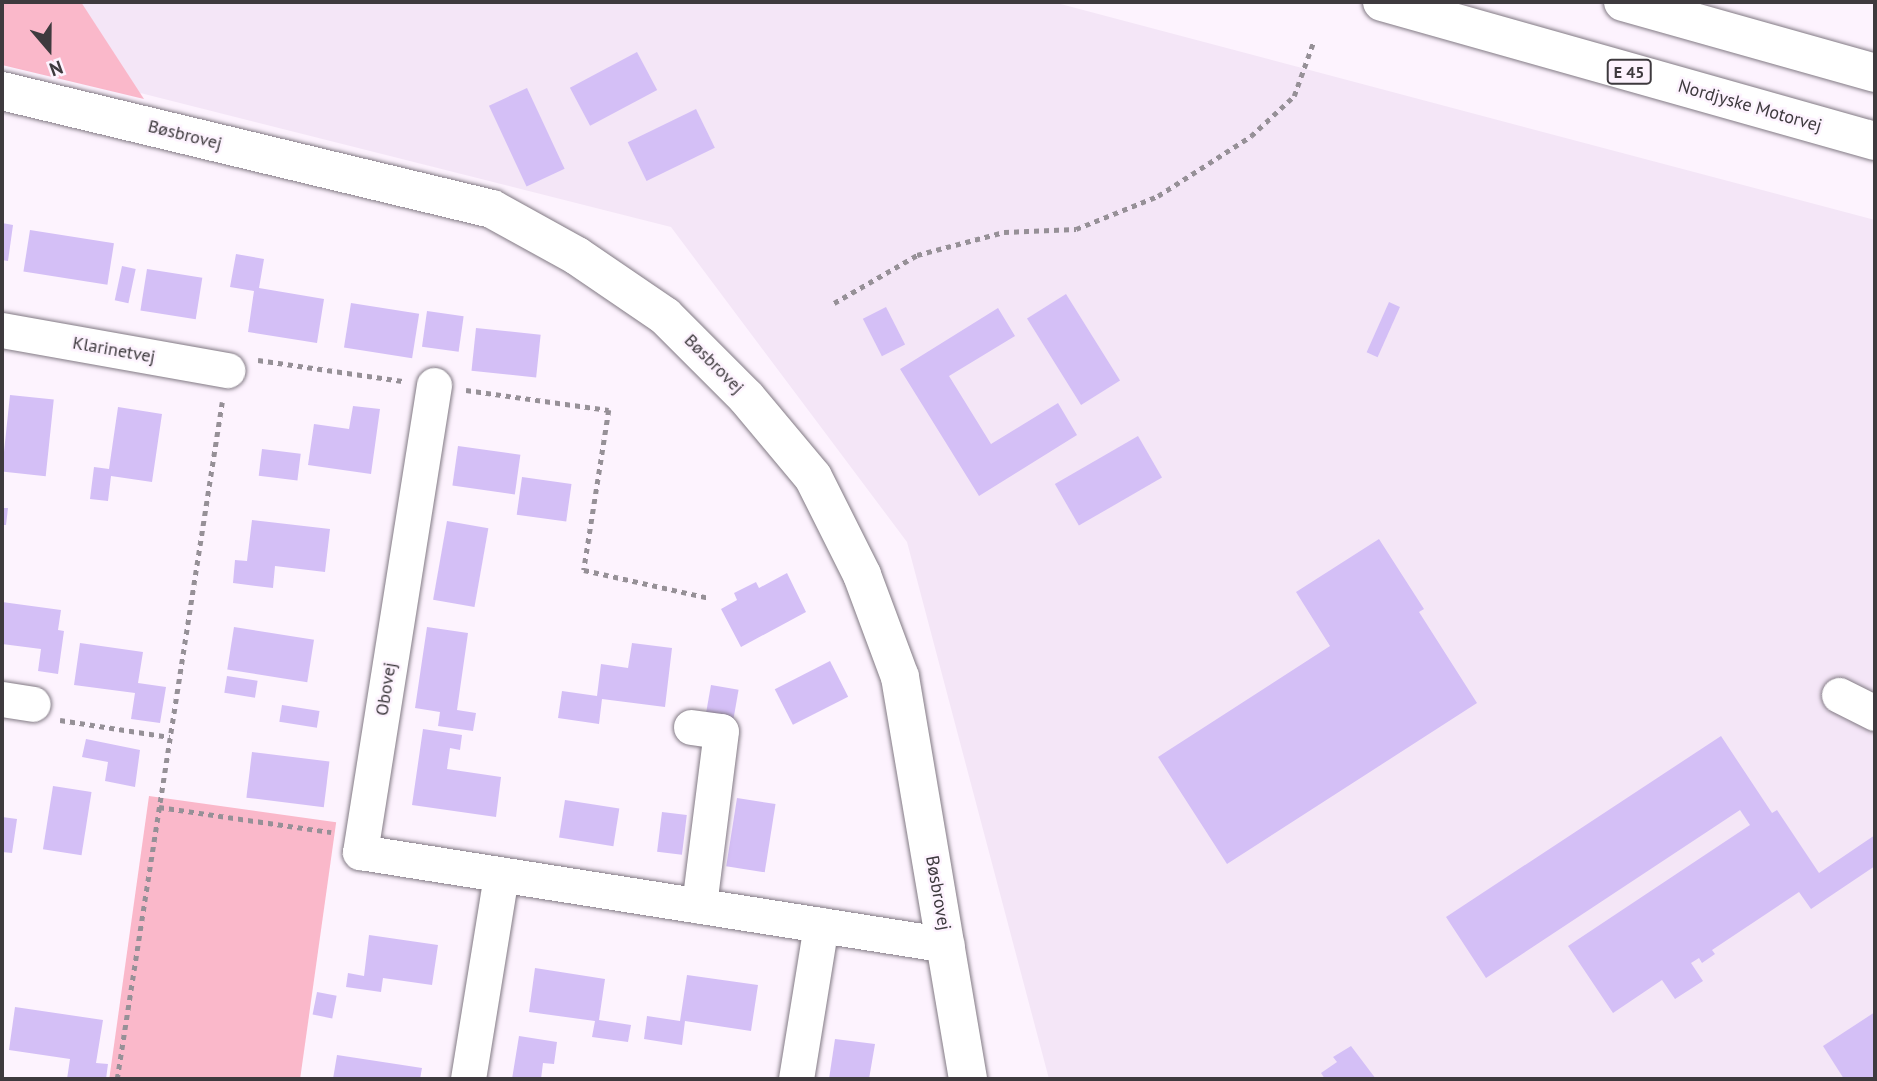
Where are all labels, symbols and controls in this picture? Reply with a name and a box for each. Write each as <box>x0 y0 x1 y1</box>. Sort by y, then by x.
north arrow <box>14 14 84 84</box>
text: N <box>46 55 66 82</box>
road number: E 45 <box>1606 60 1652 85</box>
street label: Nordjyske Motorvej <box>1676 75 1824 137</box>
street label: Bøsbrovej <box>146 115 224 155</box>
street label: Bøsbrovej <box>680 330 748 398</box>
street label: Klarinetvej <box>71 332 157 368</box>
street label: Obovej <box>371 661 401 717</box>
street label: Bøsbrovej <box>921 854 955 932</box>

